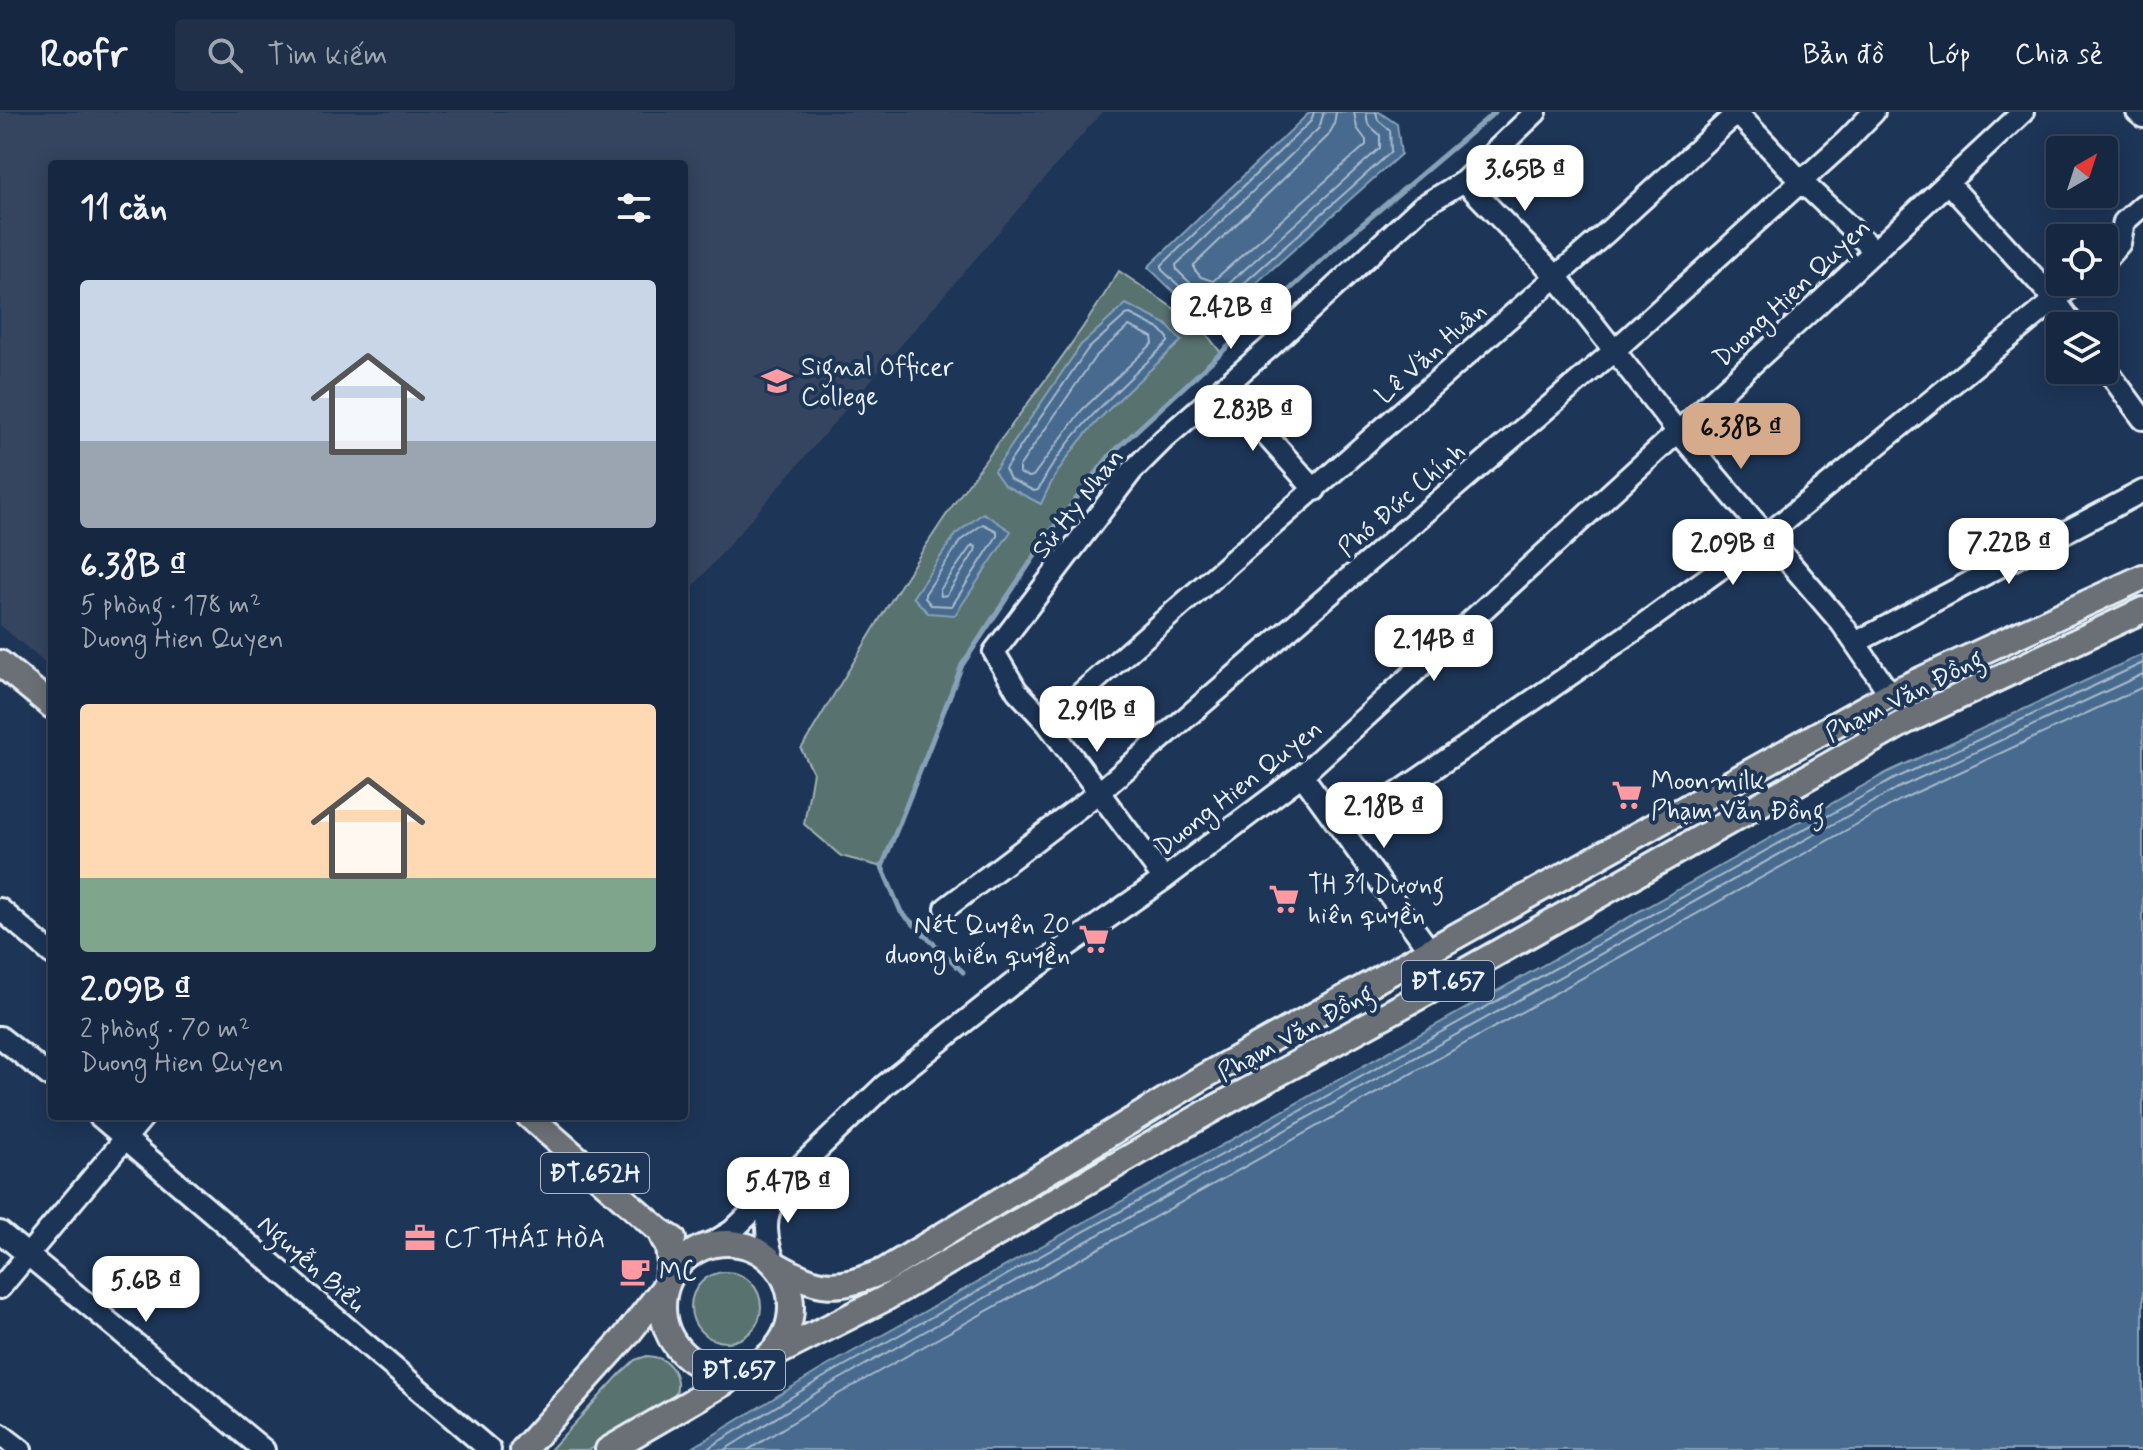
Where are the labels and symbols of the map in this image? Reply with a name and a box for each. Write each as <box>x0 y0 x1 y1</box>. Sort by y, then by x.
north arrow <box>2046 136 2118 208</box>
pin: 3.65B ₫ <box>1451 145 1599 213</box>
street label: Duong Hien Quyen <box>1706 212 1880 377</box>
pin: 2.42B ₫ <box>1157 283 1305 351</box>
street label: Lê Văn Huân <box>1369 295 1494 412</box>
place label: Signal Officer College <box>801 351 954 415</box>
school or university icon: Signal Officer College <box>760 364 794 398</box>
pin: 2.83B ₫ <box>1179 385 1327 453</box>
pin: 6.38B ₫ <box>1667 403 1815 471</box>
street label: Phó Đức Chính <box>1331 436 1473 565</box>
street label: Sử Hy Nhan <box>1025 442 1132 566</box>
pin: 7.22B ₫ <box>1935 518 2083 586</box>
pin: 2.09B ₫ <box>1659 519 1807 587</box>
pin: 2.14B ₫ <box>1360 615 1508 683</box>
street label: Phạm Văn Đồng <box>1820 642 1991 754</box>
pin: 2.91B ₫ <box>1023 686 1171 754</box>
street label: Duong Hien Quyen <box>1149 712 1331 866</box>
place label: Moonmilk Phạm Văn Đồng <box>1651 765 1825 832</box>
supermarket icon: Moonmilk Phạm Văn Đồng <box>1610 778 1644 812</box>
pin: 2.18B ₫ <box>1310 782 1458 850</box>
place label: TH 31 Dương hiên quyền <box>1308 869 1444 933</box>
supermarket icon: TH 31 Dương hiên quyền <box>1267 882 1301 916</box>
place label: Nét Quyên 20 duong hiến quyền <box>885 909 1070 975</box>
supermarket icon: Nét Quyên 20 duong hiến quyền <box>1077 922 1111 956</box>
road number: ĐT.657 <box>1402 961 1494 1001</box>
street label: Phạm Văn Đồng <box>1212 977 1382 1093</box>
road number: ĐT.652H <box>541 1153 649 1193</box>
pin: 5.47B ₫ <box>714 1157 862 1225</box>
street label: Nguyễn Biểu <box>247 1208 372 1323</box>
office icon: CT THÁI HÒA <box>403 1221 437 1255</box>
place label: CT THÁI HÒA <box>444 1222 605 1257</box>
cafe icon: MC <box>618 1254 652 1288</box>
pin: 5.6B ₫ <box>81 1256 211 1324</box>
place label: MC <box>659 1256 697 1290</box>
road number: ĐT.657 <box>693 1350 785 1390</box>

